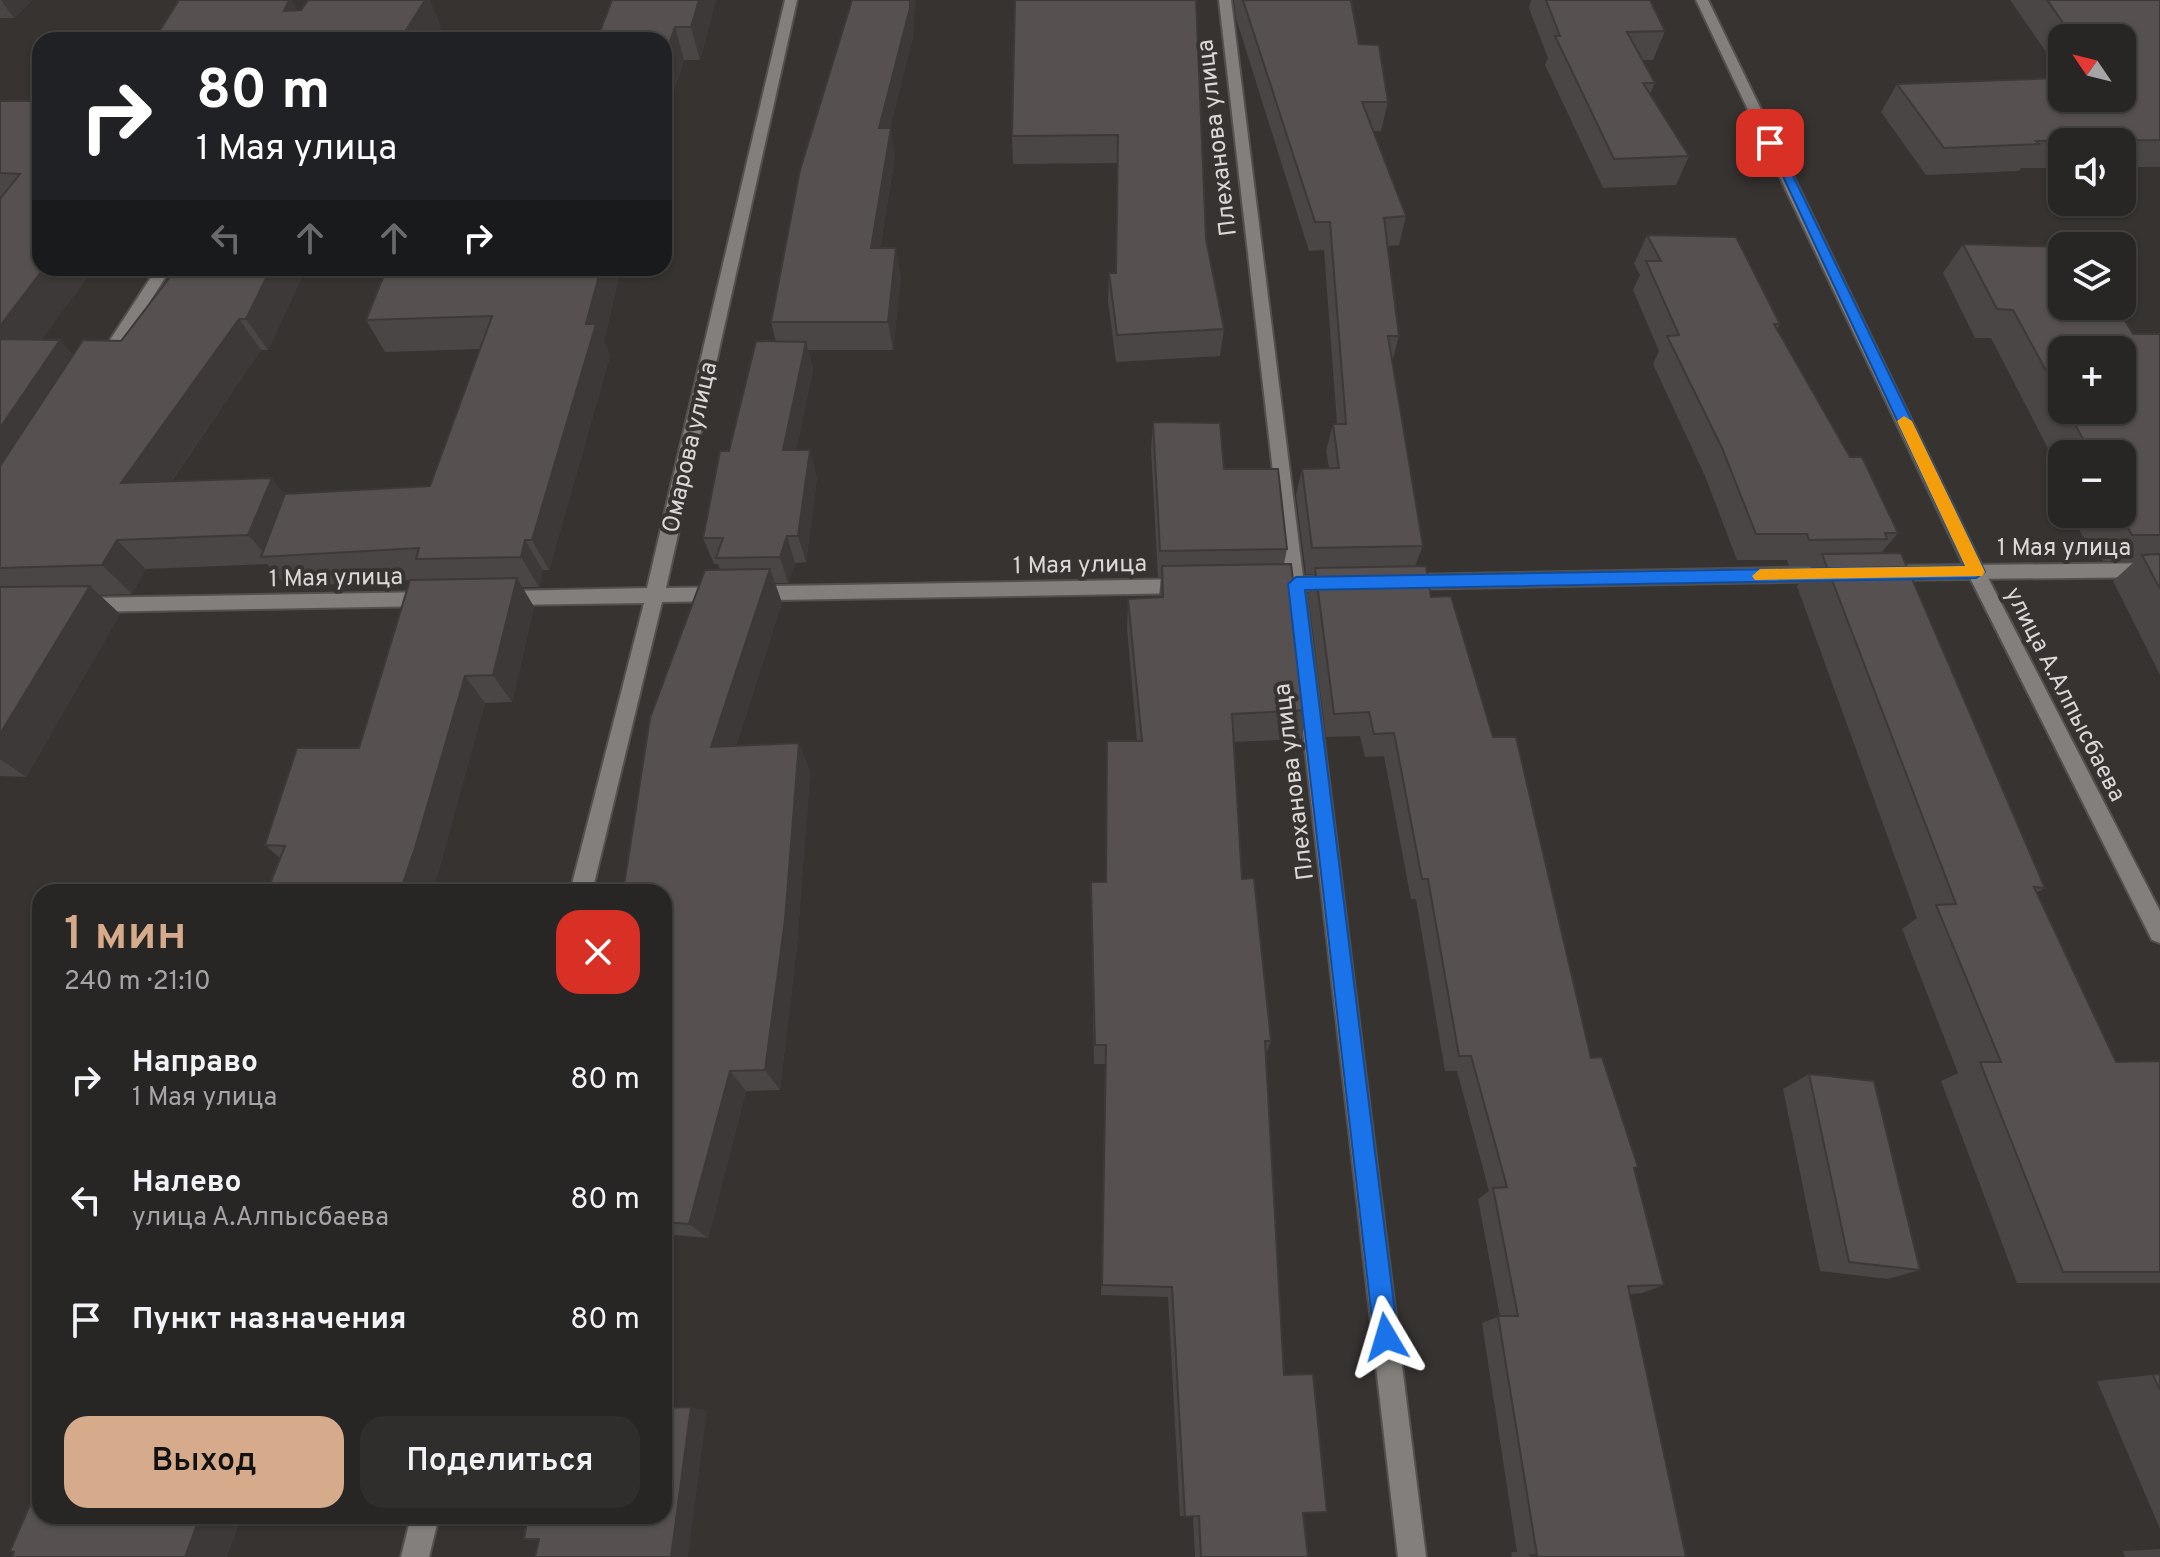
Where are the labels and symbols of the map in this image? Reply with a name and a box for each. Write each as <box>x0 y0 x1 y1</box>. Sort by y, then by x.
north arrow <box>2048 24 2136 112</box>
street label: Плеханова улица <box>1191 38 1245 238</box>
pin <box>1736 109 1804 177</box>
street label: Омарова улица <box>657 359 725 536</box>
street label: 1 Мая улица <box>1997 534 2131 564</box>
street label: 1 Мая улица <box>1013 550 1147 582</box>
street label: 1 Мая улица <box>269 563 403 595</box>
street label: улица А.Алпысбаева <box>1997 582 2131 807</box>
street label: Плеханова улица <box>1268 682 1322 882</box>
position arrow <box>1344 1295 1428 1379</box>

